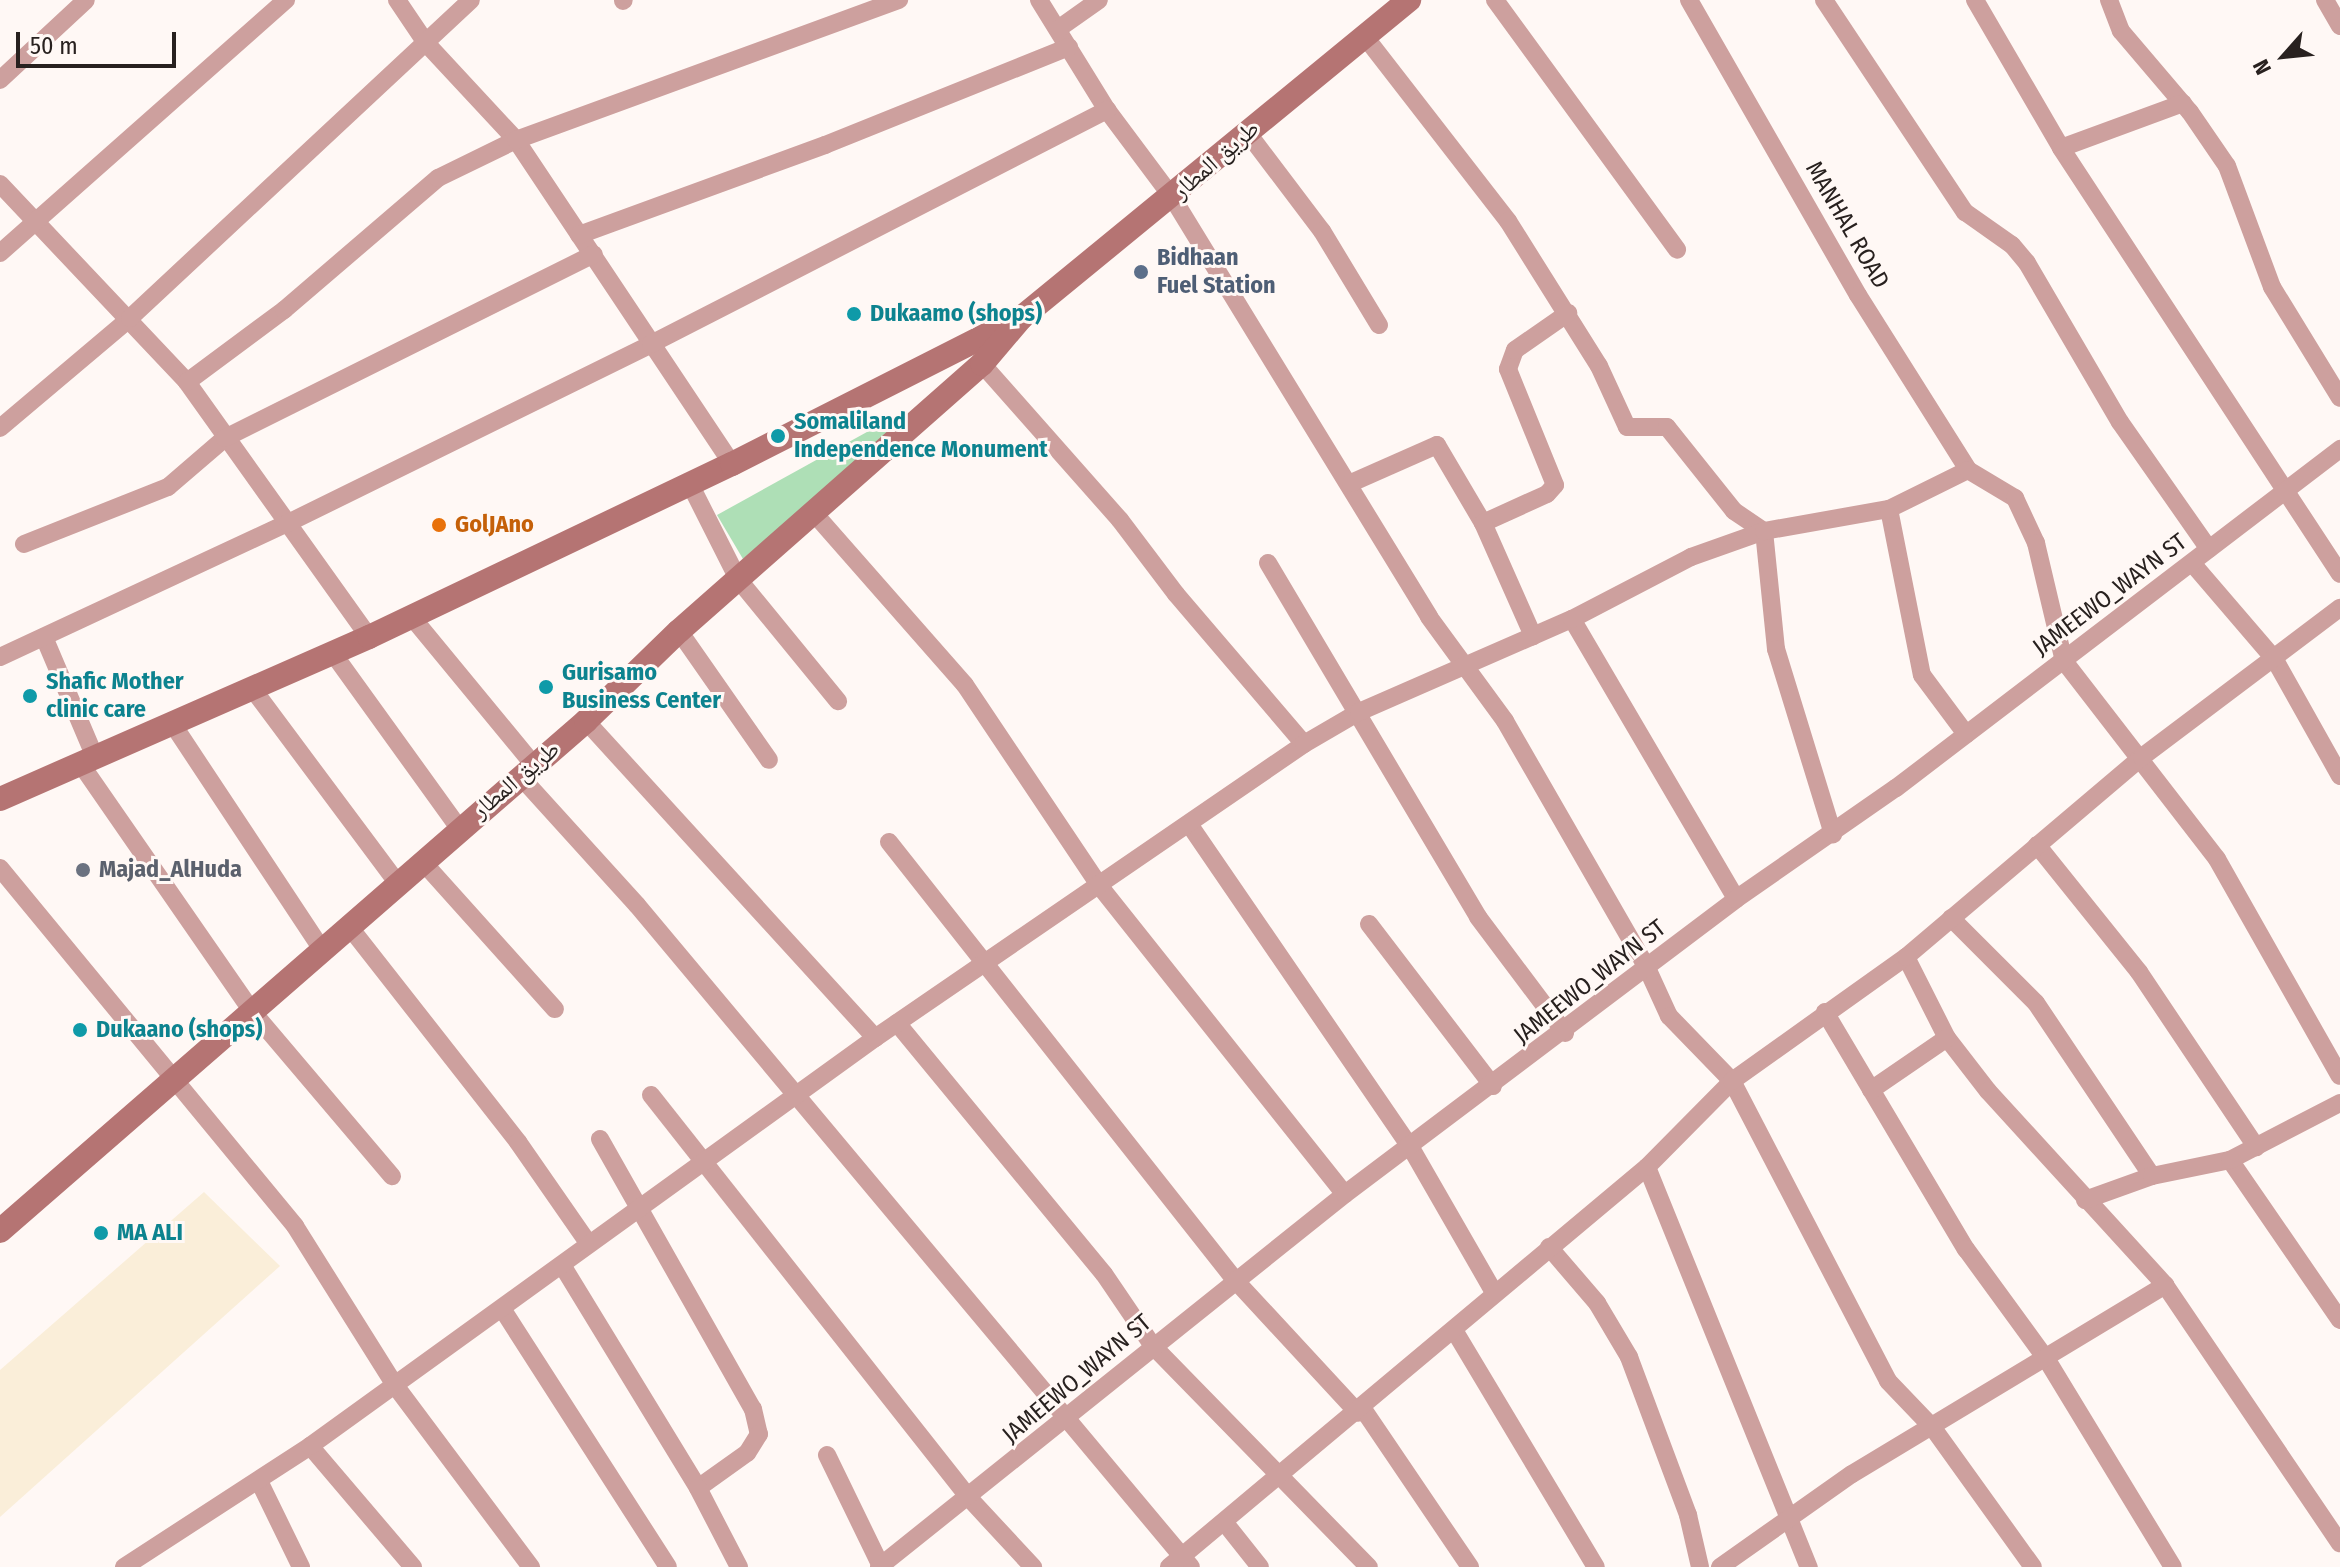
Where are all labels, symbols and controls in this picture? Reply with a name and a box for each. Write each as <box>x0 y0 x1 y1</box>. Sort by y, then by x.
scale bar <box>20 16 180 66</box>
north arrow <box>2244 16 2324 96</box>
text: 50 m <box>30 32 78 60</box>
text: N <box>2247 55 2277 79</box>
street label: طريق المطار <box>1167 114 1265 206</box>
street label: MANHAL ROAD <box>1799 156 1895 294</box>
place label: Bidhaan Fuel Station <box>1157 244 1276 300</box>
marker: Bidhaan Fuel Station <box>1132 263 1150 281</box>
place label: Dukaamo (shops) <box>870 300 1042 328</box>
marker: Dukaamo (shops) <box>845 305 863 323</box>
place label: Somaliland Independence Monument <box>794 408 1048 464</box>
marker: Somaliland Independence Monument <box>769 427 787 445</box>
place label: GolJAno <box>455 511 534 539</box>
marker: GolJAno <box>430 516 448 534</box>
street label: JAMEEWO_WAYN ST <box>2028 528 2192 662</box>
place label: Gurisamo Business Center <box>562 659 721 715</box>
place label: Shafic Mother clinic care <box>46 668 184 724</box>
marker: Gurisamo Business Center <box>537 678 555 696</box>
marker: Shafic Mother clinic care <box>21 687 39 705</box>
street label: طريق المطار <box>466 735 566 825</box>
place label: Majad_AlHuda <box>99 856 242 884</box>
marker: Majad_AlHuda <box>74 861 92 879</box>
street label: JAMEEWO_WAYN ST <box>1508 914 1672 1050</box>
place label: Dukaano (shops) <box>96 1016 263 1044</box>
marker: Dukaano (shops) <box>71 1021 89 1039</box>
place label: MA ALI <box>117 1219 183 1247</box>
marker: MA ALI <box>92 1224 110 1242</box>
street label: JAMEEWO_WAYN ST <box>997 1309 1157 1449</box>

